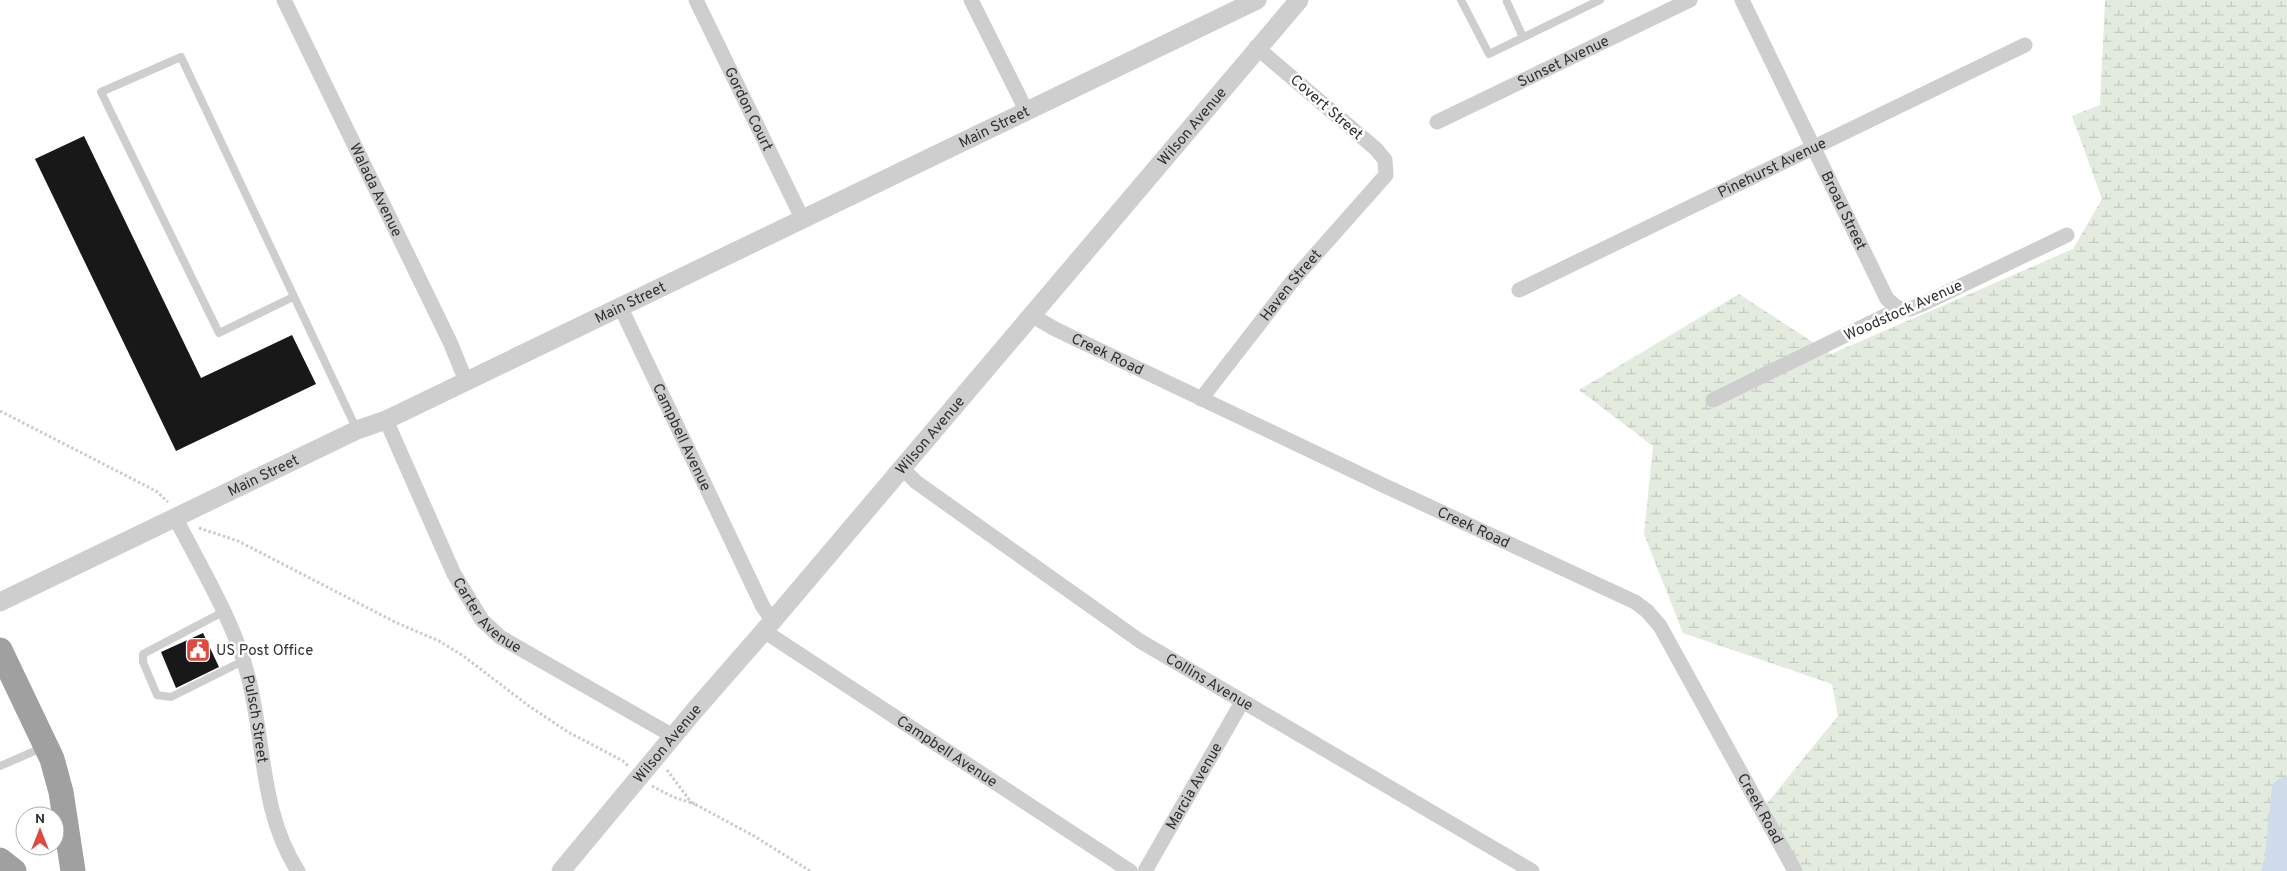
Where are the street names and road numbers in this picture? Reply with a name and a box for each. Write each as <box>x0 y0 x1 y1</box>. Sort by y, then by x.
street label: Sunset Avenue <box>1515 32 1613 93</box>
street label: Gordon Court <box>719 64 776 155</box>
street label: Covert Street <box>1286 71 1366 145</box>
street label: Wilson Avenue <box>1154 84 1232 170</box>
street label: Main Street <box>956 103 1033 153</box>
street label: Pinehurst Avenue <box>1715 135 1830 203</box>
street label: Walada Avenue <box>344 141 406 240</box>
street label: Broad Street <box>1816 169 1870 254</box>
street label: Haven Street <box>1257 246 1327 326</box>
street label: Woodstock Avenue <box>1842 277 1966 346</box>
street label: Main Street <box>592 278 669 329</box>
street label: Creek Road <box>1068 330 1146 381</box>
street label: Campbell Avenue <box>647 381 715 495</box>
street label: Wilson Avenue <box>892 393 970 479</box>
street label: Main Street <box>225 451 302 502</box>
street label: Creek Road <box>1434 504 1512 554</box>
street label: Carter Avenue <box>447 574 524 658</box>
street label: Collins Avenue <box>1161 650 1256 716</box>
street label: Pulsch Street <box>237 673 271 765</box>
street label: Wilson Avenue <box>630 701 707 788</box>
street label: Campbell Avenue <box>892 712 1000 792</box>
street label: Marcia Avenue <box>1163 740 1228 834</box>
street label: Creek Road <box>1732 770 1786 848</box>

